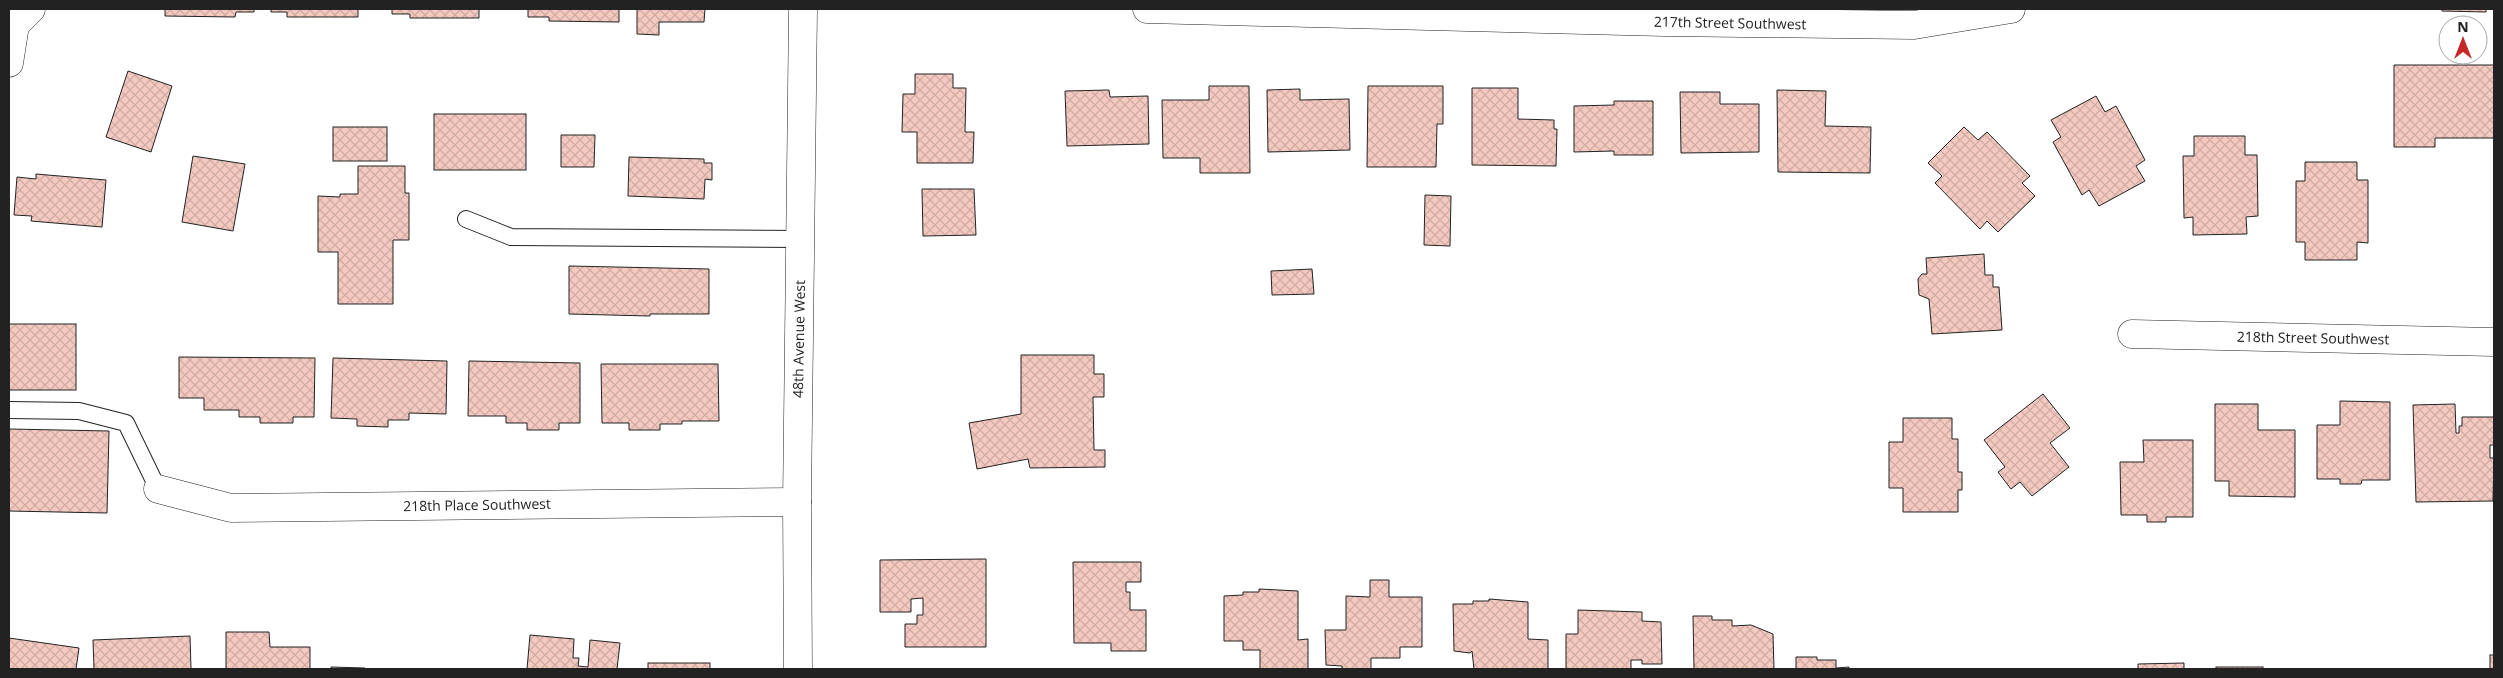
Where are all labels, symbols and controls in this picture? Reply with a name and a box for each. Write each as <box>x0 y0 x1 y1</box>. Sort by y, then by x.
street label: 217th Street Southwest <box>1654 12 1806 33</box>
north arrow <box>2438 15 2488 65</box>
text: N <box>2457 17 2469 36</box>
street label: 48th Avenue West <box>788 280 809 398</box>
street label: 218th Street Southwest <box>2237 327 2389 348</box>
street label: 218th Place Southwest <box>403 494 551 515</box>

